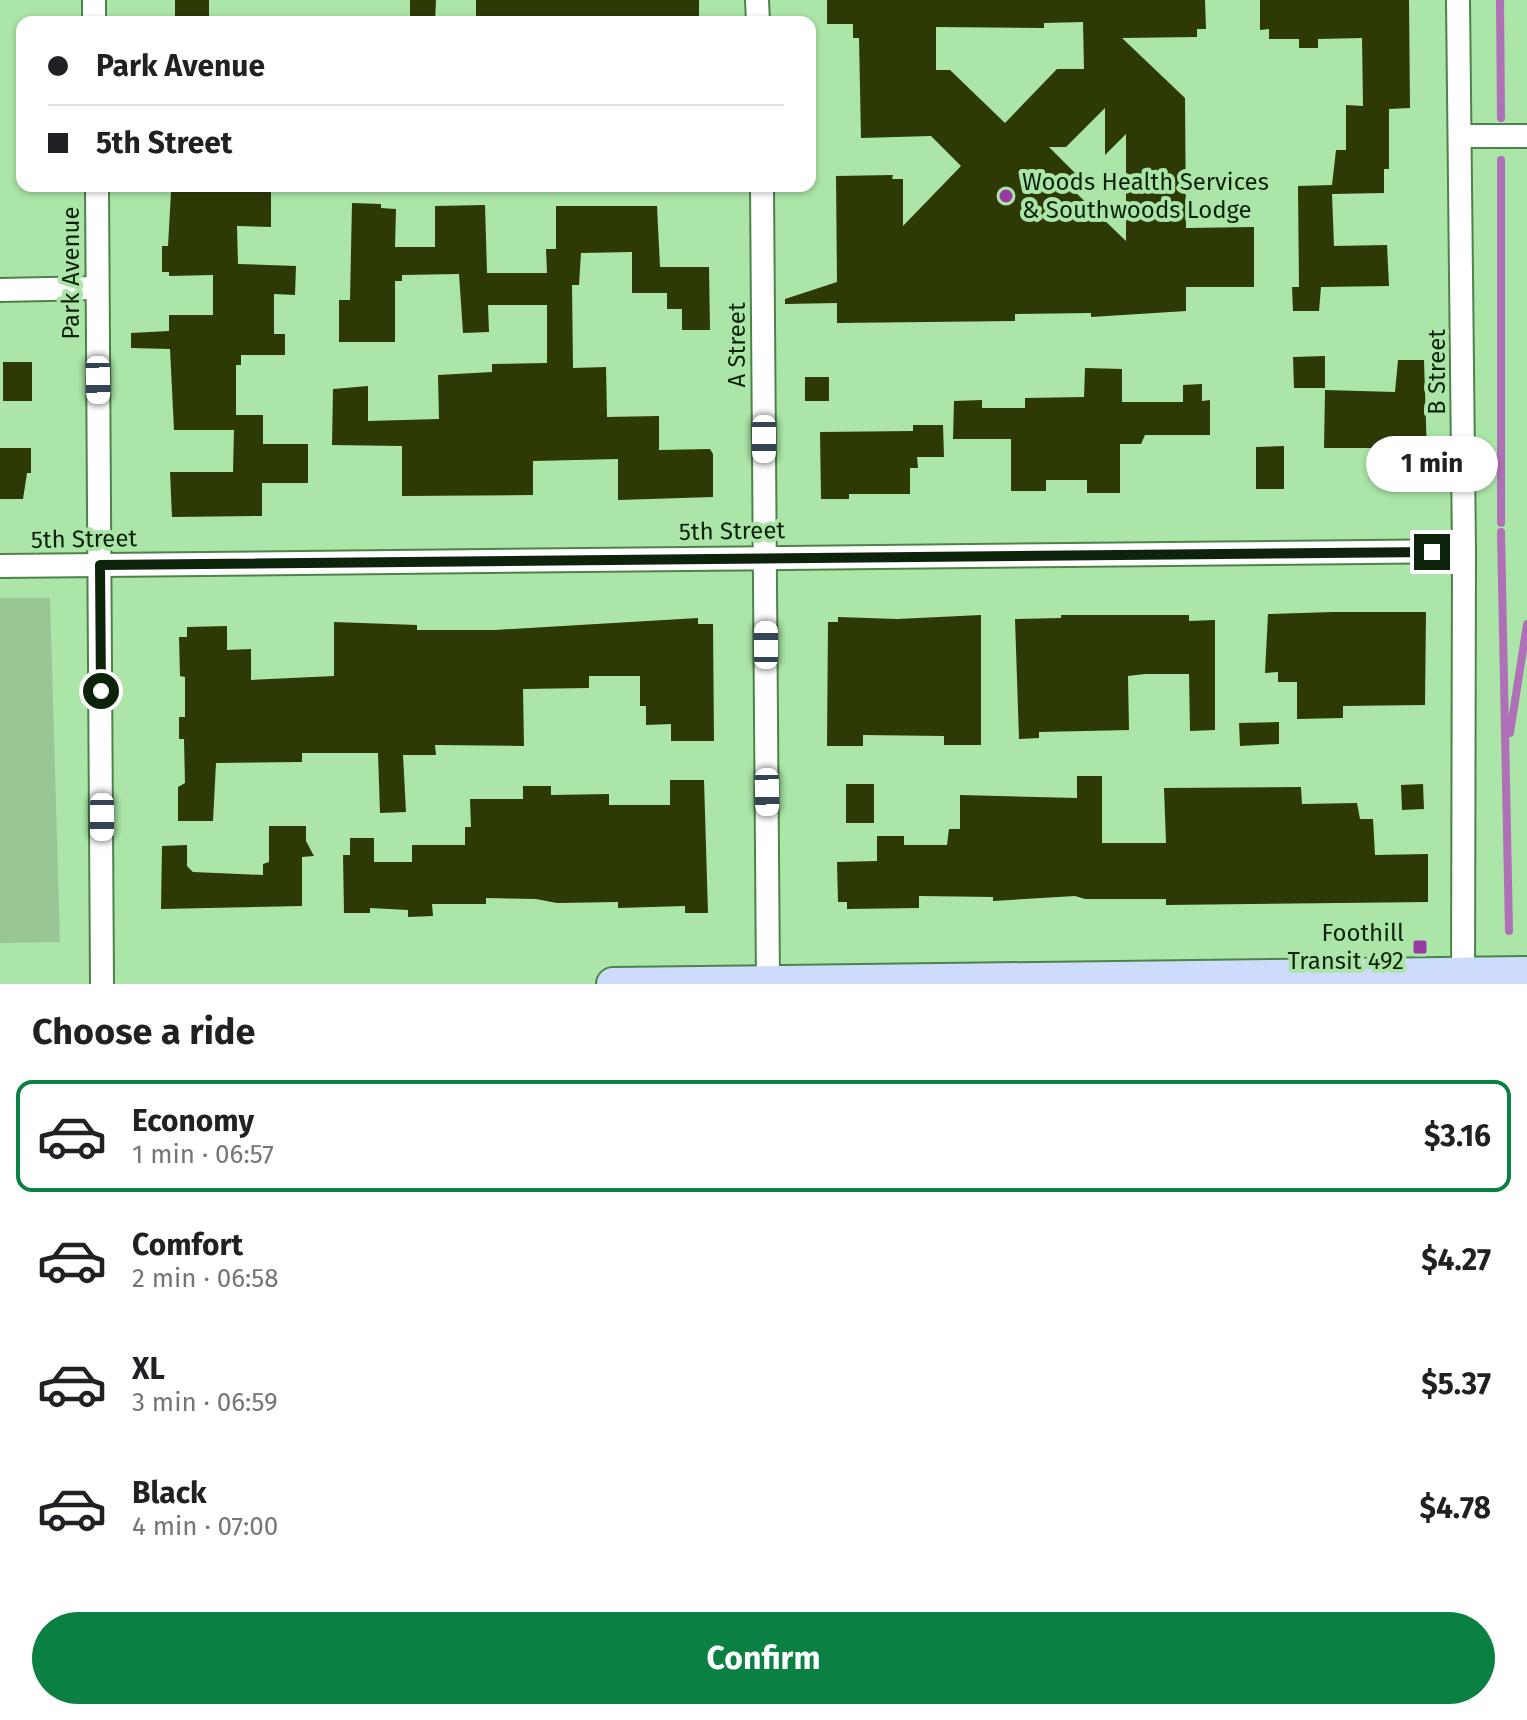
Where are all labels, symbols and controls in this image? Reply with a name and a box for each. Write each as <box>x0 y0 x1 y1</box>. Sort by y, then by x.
text: Park Avenue <box>96 48 265 84</box>
text: 5th Street <box>96 125 232 161</box>
place label: Woods Health Services & Southwoods Lodge <box>1022 168 1269 224</box>
marker: Woods Health Services & Southwoods Lodge <box>997 187 1015 205</box>
street label: Park Avenue <box>57 206 85 340</box>
street label: A Street <box>723 302 751 388</box>
street label: B Street <box>1423 329 1451 415</box>
car <box>86 356 110 404</box>
car <box>752 415 776 463</box>
callout: 1 min <box>1366 436 1498 492</box>
text: 1 min <box>1401 448 1463 479</box>
street label: 5th Street <box>679 516 786 546</box>
street label: 5th Street <box>31 524 138 554</box>
route end <box>1414 534 1450 570</box>
car <box>754 621 778 669</box>
route start <box>83 673 119 709</box>
car <box>755 768 779 816</box>
car <box>90 793 114 841</box>
place label: Foothill Transit 492 <box>1288 919 1404 975</box>
marker: Foothill Transit 492 <box>1411 938 1429 956</box>
text: Choose a ride <box>32 1010 255 1054</box>
icon: car <box>36 1100 108 1172</box>
text: Economy <box>132 1103 254 1139</box>
text: $3.16 <box>1424 1118 1491 1154</box>
text: 1 min · 06:57 <box>132 1139 274 1170</box>
icon: car <box>36 1224 108 1296</box>
text: Comfort <box>132 1227 243 1263</box>
text: $4.27 <box>1421 1242 1491 1278</box>
text: 2 min · 06:58 <box>132 1263 279 1294</box>
icon: car <box>36 1348 108 1420</box>
text: XL <box>132 1351 165 1387</box>
text: $5.37 <box>1421 1366 1491 1402</box>
text: 3 min · 06:59 <box>132 1387 278 1418</box>
icon: car <box>36 1472 108 1544</box>
text: Black <box>132 1475 207 1511</box>
text: $4.78 <box>1419 1490 1491 1526</box>
text: 4 min · 07:00 <box>132 1511 278 1542</box>
button: Confirm <box>32 1612 1495 1704</box>

